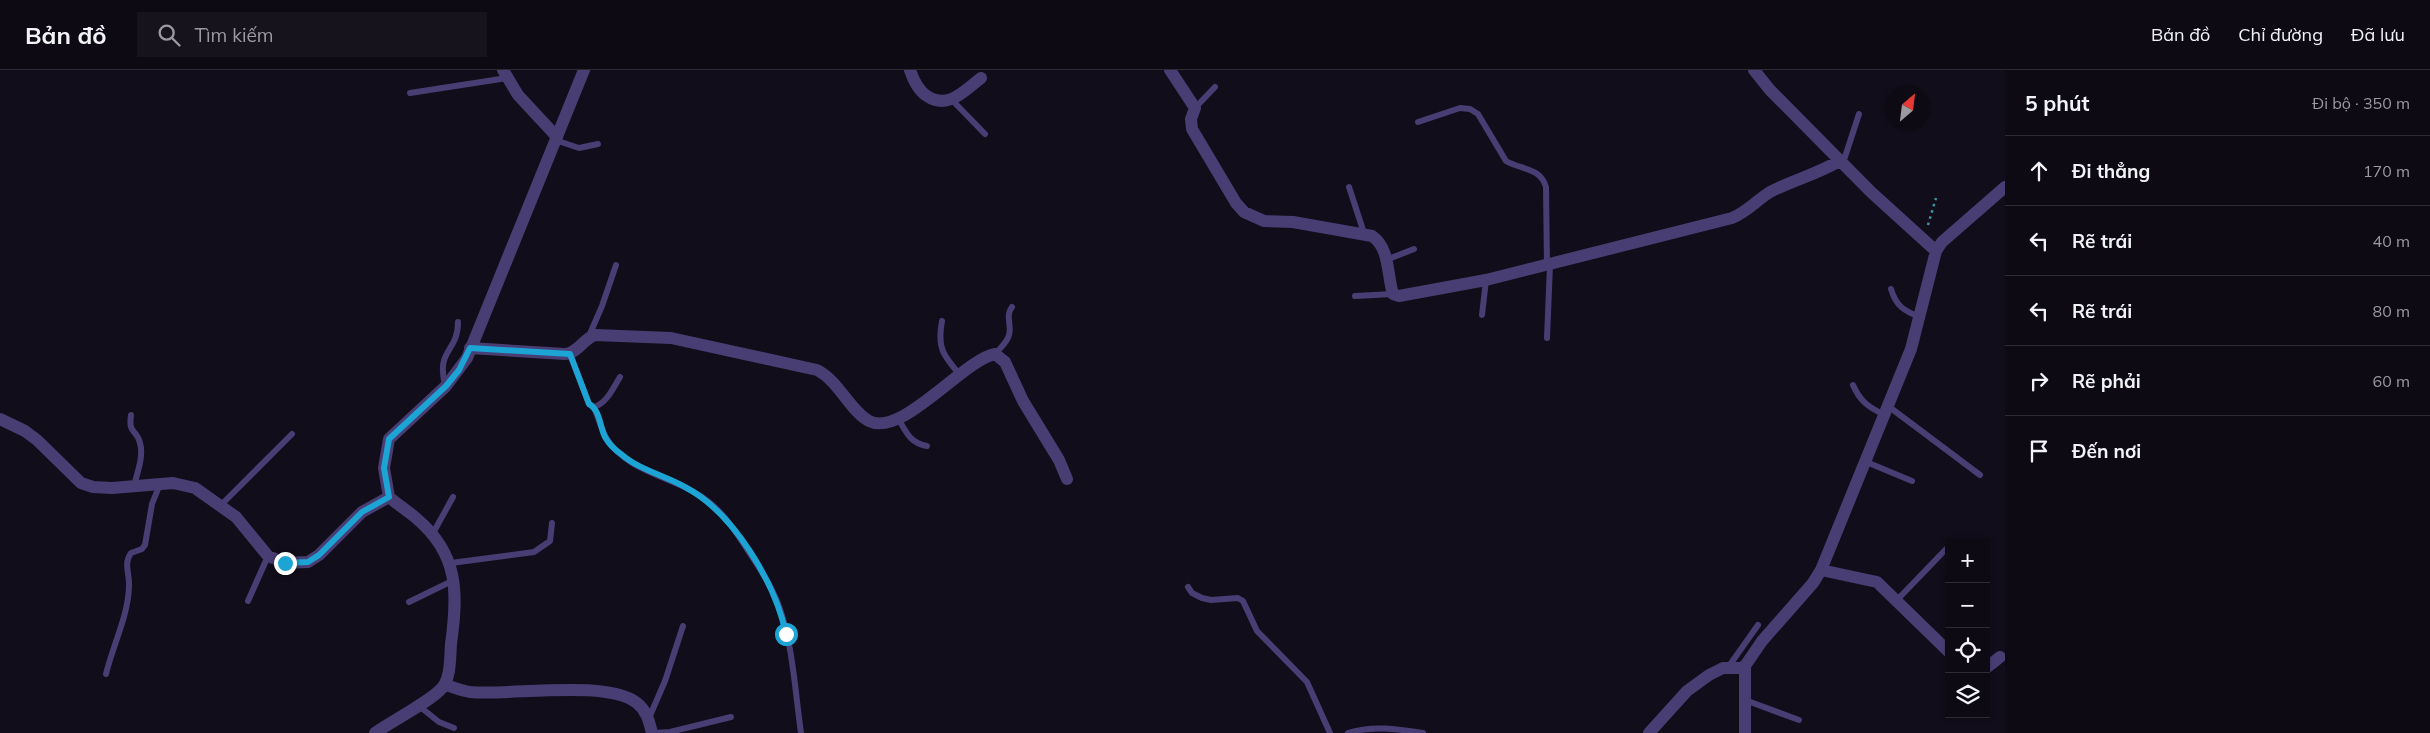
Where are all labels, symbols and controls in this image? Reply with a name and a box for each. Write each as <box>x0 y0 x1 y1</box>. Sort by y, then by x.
search box <box>137 12 487 57</box>
text: Bản đồ <box>25 20 107 50</box>
icon: search <box>155 21 183 49</box>
text: Tìm kiếm <box>195 23 274 47</box>
text: Bản đồ <box>2151 23 2210 46</box>
text: Chỉ đường <box>2238 23 2323 46</box>
text: Đã lưu <box>2351 23 2405 46</box>
north arrow <box>1885 85 1930 130</box>
text: 5 phút <box>2025 90 2090 116</box>
text: Đi bộ · 350 m <box>2312 93 2410 113</box>
icon: ahead <box>2025 157 2053 185</box>
text: Đi thẳng <box>2072 159 2150 183</box>
text: 170 m <box>2363 161 2410 181</box>
icon: left <box>2025 227 2053 255</box>
text: Rẽ trái <box>2072 229 2132 253</box>
text: 40 m <box>2373 231 2410 251</box>
icon: left <box>2025 297 2053 325</box>
text: Rẽ trái <box>2072 299 2132 323</box>
text: 80 m <box>2373 301 2410 321</box>
icon: right <box>2025 367 2053 395</box>
text: Rẽ phải <box>2072 369 2141 393</box>
text: 60 m <box>2373 371 2410 391</box>
icon: arrive <box>2025 437 2053 465</box>
text: Đến nơi <box>2072 439 2141 463</box>
map controls <box>1945 538 1990 718</box>
button: + <box>1945 538 1990 583</box>
route end <box>274 552 297 575</box>
button: − <box>1945 583 1990 628</box>
route start <box>775 623 798 646</box>
button: locate <box>1945 628 1990 673</box>
button: layers <box>1945 673 1990 718</box>

